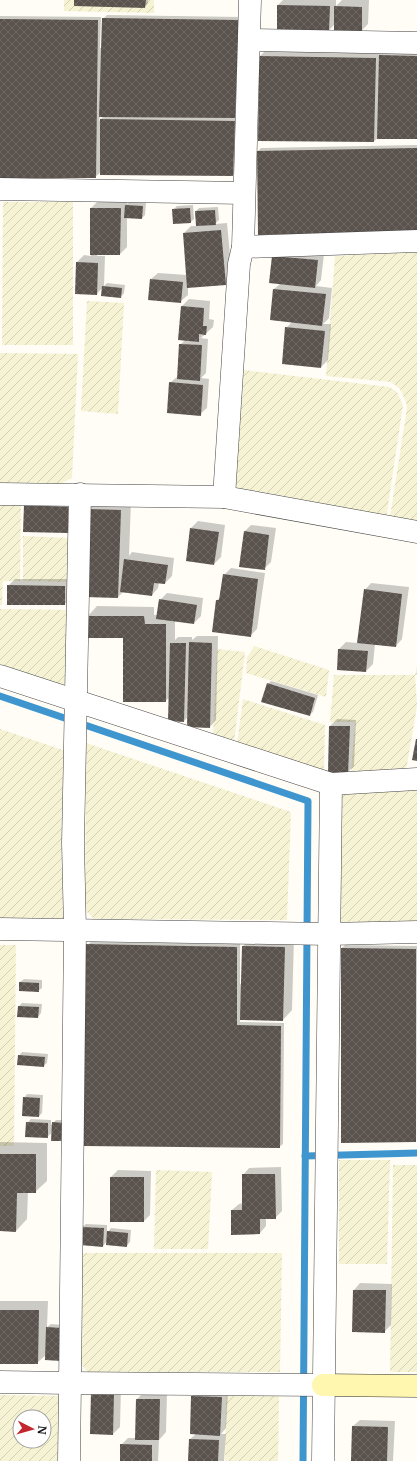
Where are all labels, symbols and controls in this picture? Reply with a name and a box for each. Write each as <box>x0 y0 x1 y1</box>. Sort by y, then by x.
north arrow <box>12 1409 52 1449</box>
text: N <box>34 1425 49 1435</box>

